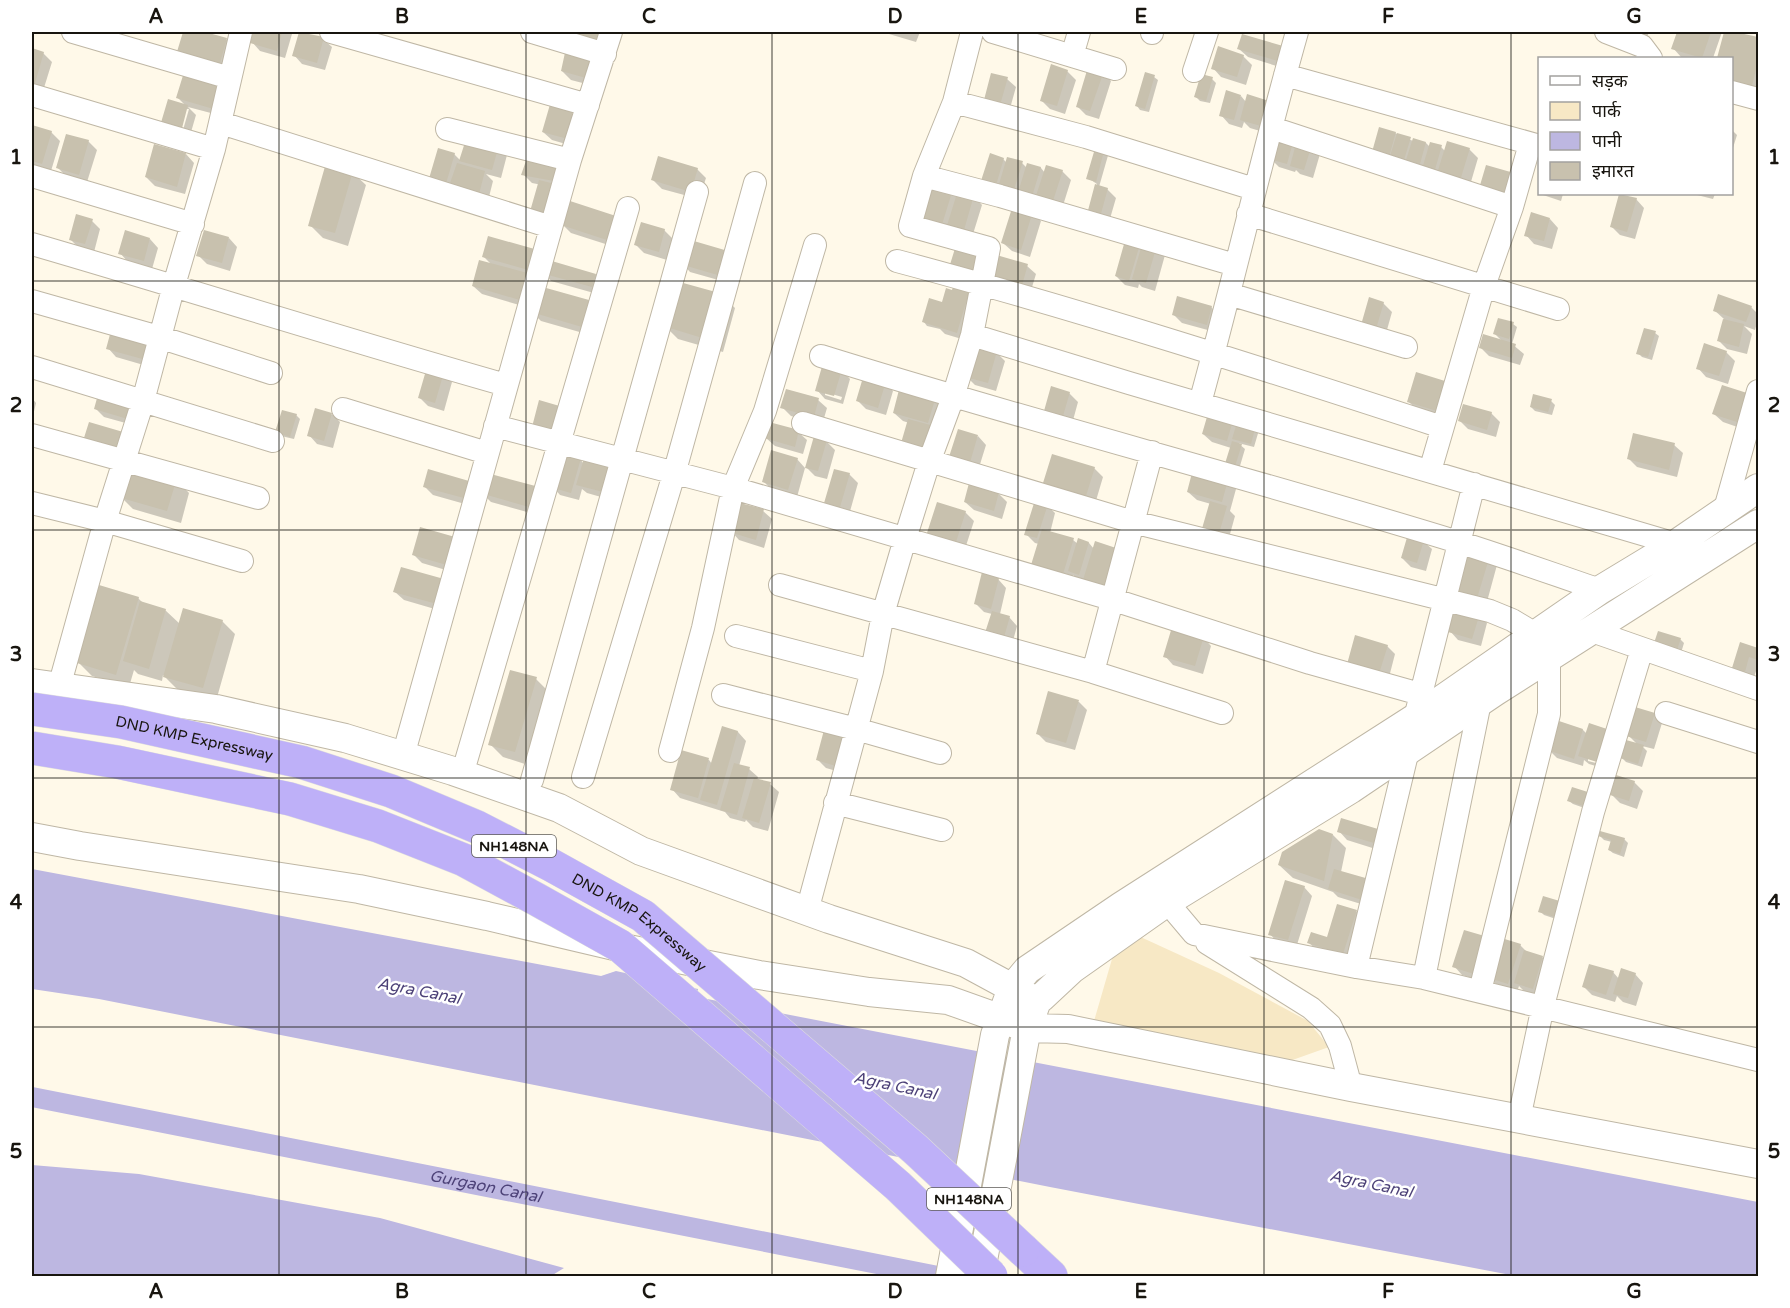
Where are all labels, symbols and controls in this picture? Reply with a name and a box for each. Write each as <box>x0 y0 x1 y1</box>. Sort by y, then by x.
text: A <box>149 5 164 29</box>
text: B <box>395 5 409 29</box>
text: C <box>642 5 656 29</box>
text: D <box>887 5 903 29</box>
text: E <box>1135 5 1148 29</box>
text: F <box>1382 5 1394 29</box>
text: G <box>1626 5 1642 29</box>
legend <box>1538 57 1733 195</box>
text: सड़क <box>1592 70 1629 92</box>
text: पार्क <box>1592 100 1622 122</box>
text: पानी <box>1592 130 1622 152</box>
text: 1 <box>10 146 22 170</box>
text: 1 <box>1768 146 1780 170</box>
text: इमारत <box>1592 160 1635 182</box>
text: 2 <box>10 394 22 418</box>
text: 2 <box>1768 394 1780 418</box>
text: 3 <box>10 643 22 667</box>
text: 3 <box>1768 643 1780 667</box>
street label: DND KMP Expressway <box>114 712 275 765</box>
road number: NH148NA <box>472 835 556 857</box>
street label: DND KMP Expressway <box>569 869 710 975</box>
text: 4 <box>10 891 23 915</box>
text: 4 <box>1768 891 1781 915</box>
water label: Agra Canal <box>376 973 464 1009</box>
water label: Agra Canal <box>852 1067 940 1105</box>
text: 5 <box>10 1140 22 1164</box>
text: 5 <box>1768 1140 1780 1164</box>
water label: Agra Canal <box>1328 1165 1416 1203</box>
water label: Gurgaon Canal <box>428 1166 545 1208</box>
road number: NH148NA <box>927 1188 1011 1210</box>
text: A <box>149 1280 164 1304</box>
text: B <box>395 1280 409 1304</box>
text: C <box>642 1280 656 1304</box>
text: D <box>887 1280 903 1304</box>
text: E <box>1135 1280 1148 1304</box>
text: F <box>1382 1280 1394 1304</box>
text: G <box>1626 1280 1642 1304</box>

